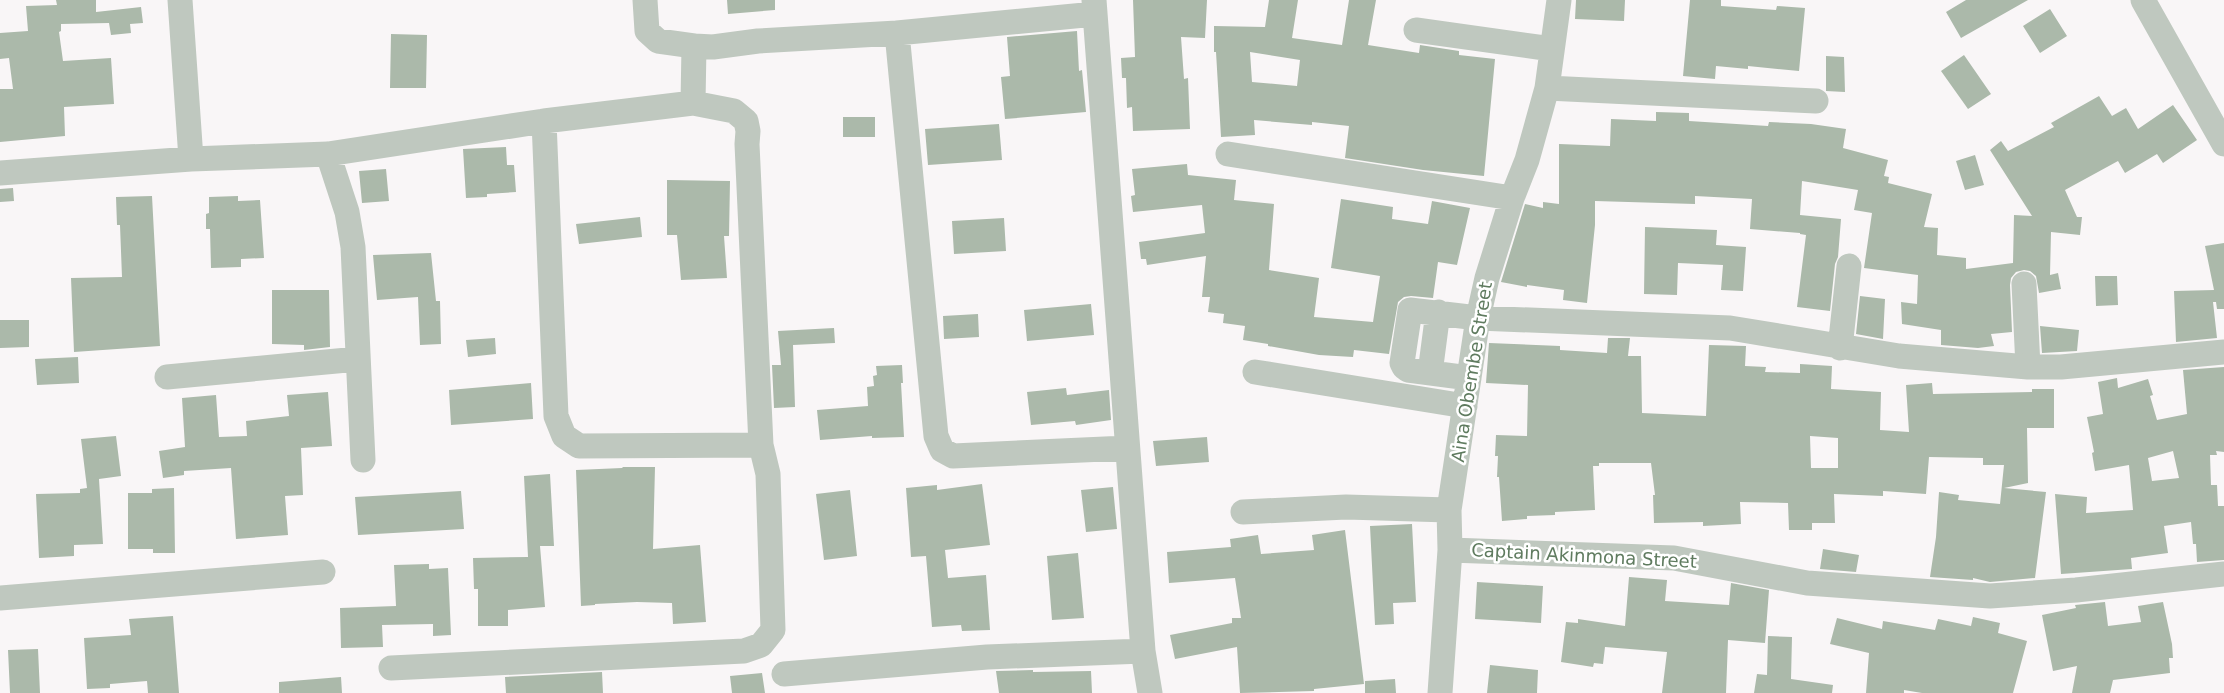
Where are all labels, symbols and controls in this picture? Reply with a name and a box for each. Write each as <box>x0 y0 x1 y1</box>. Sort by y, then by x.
street label: Aina Obembe Street <box>1447 280 1496 464</box>
street label: Captain Akinmona Street <box>1471 539 1697 572</box>

